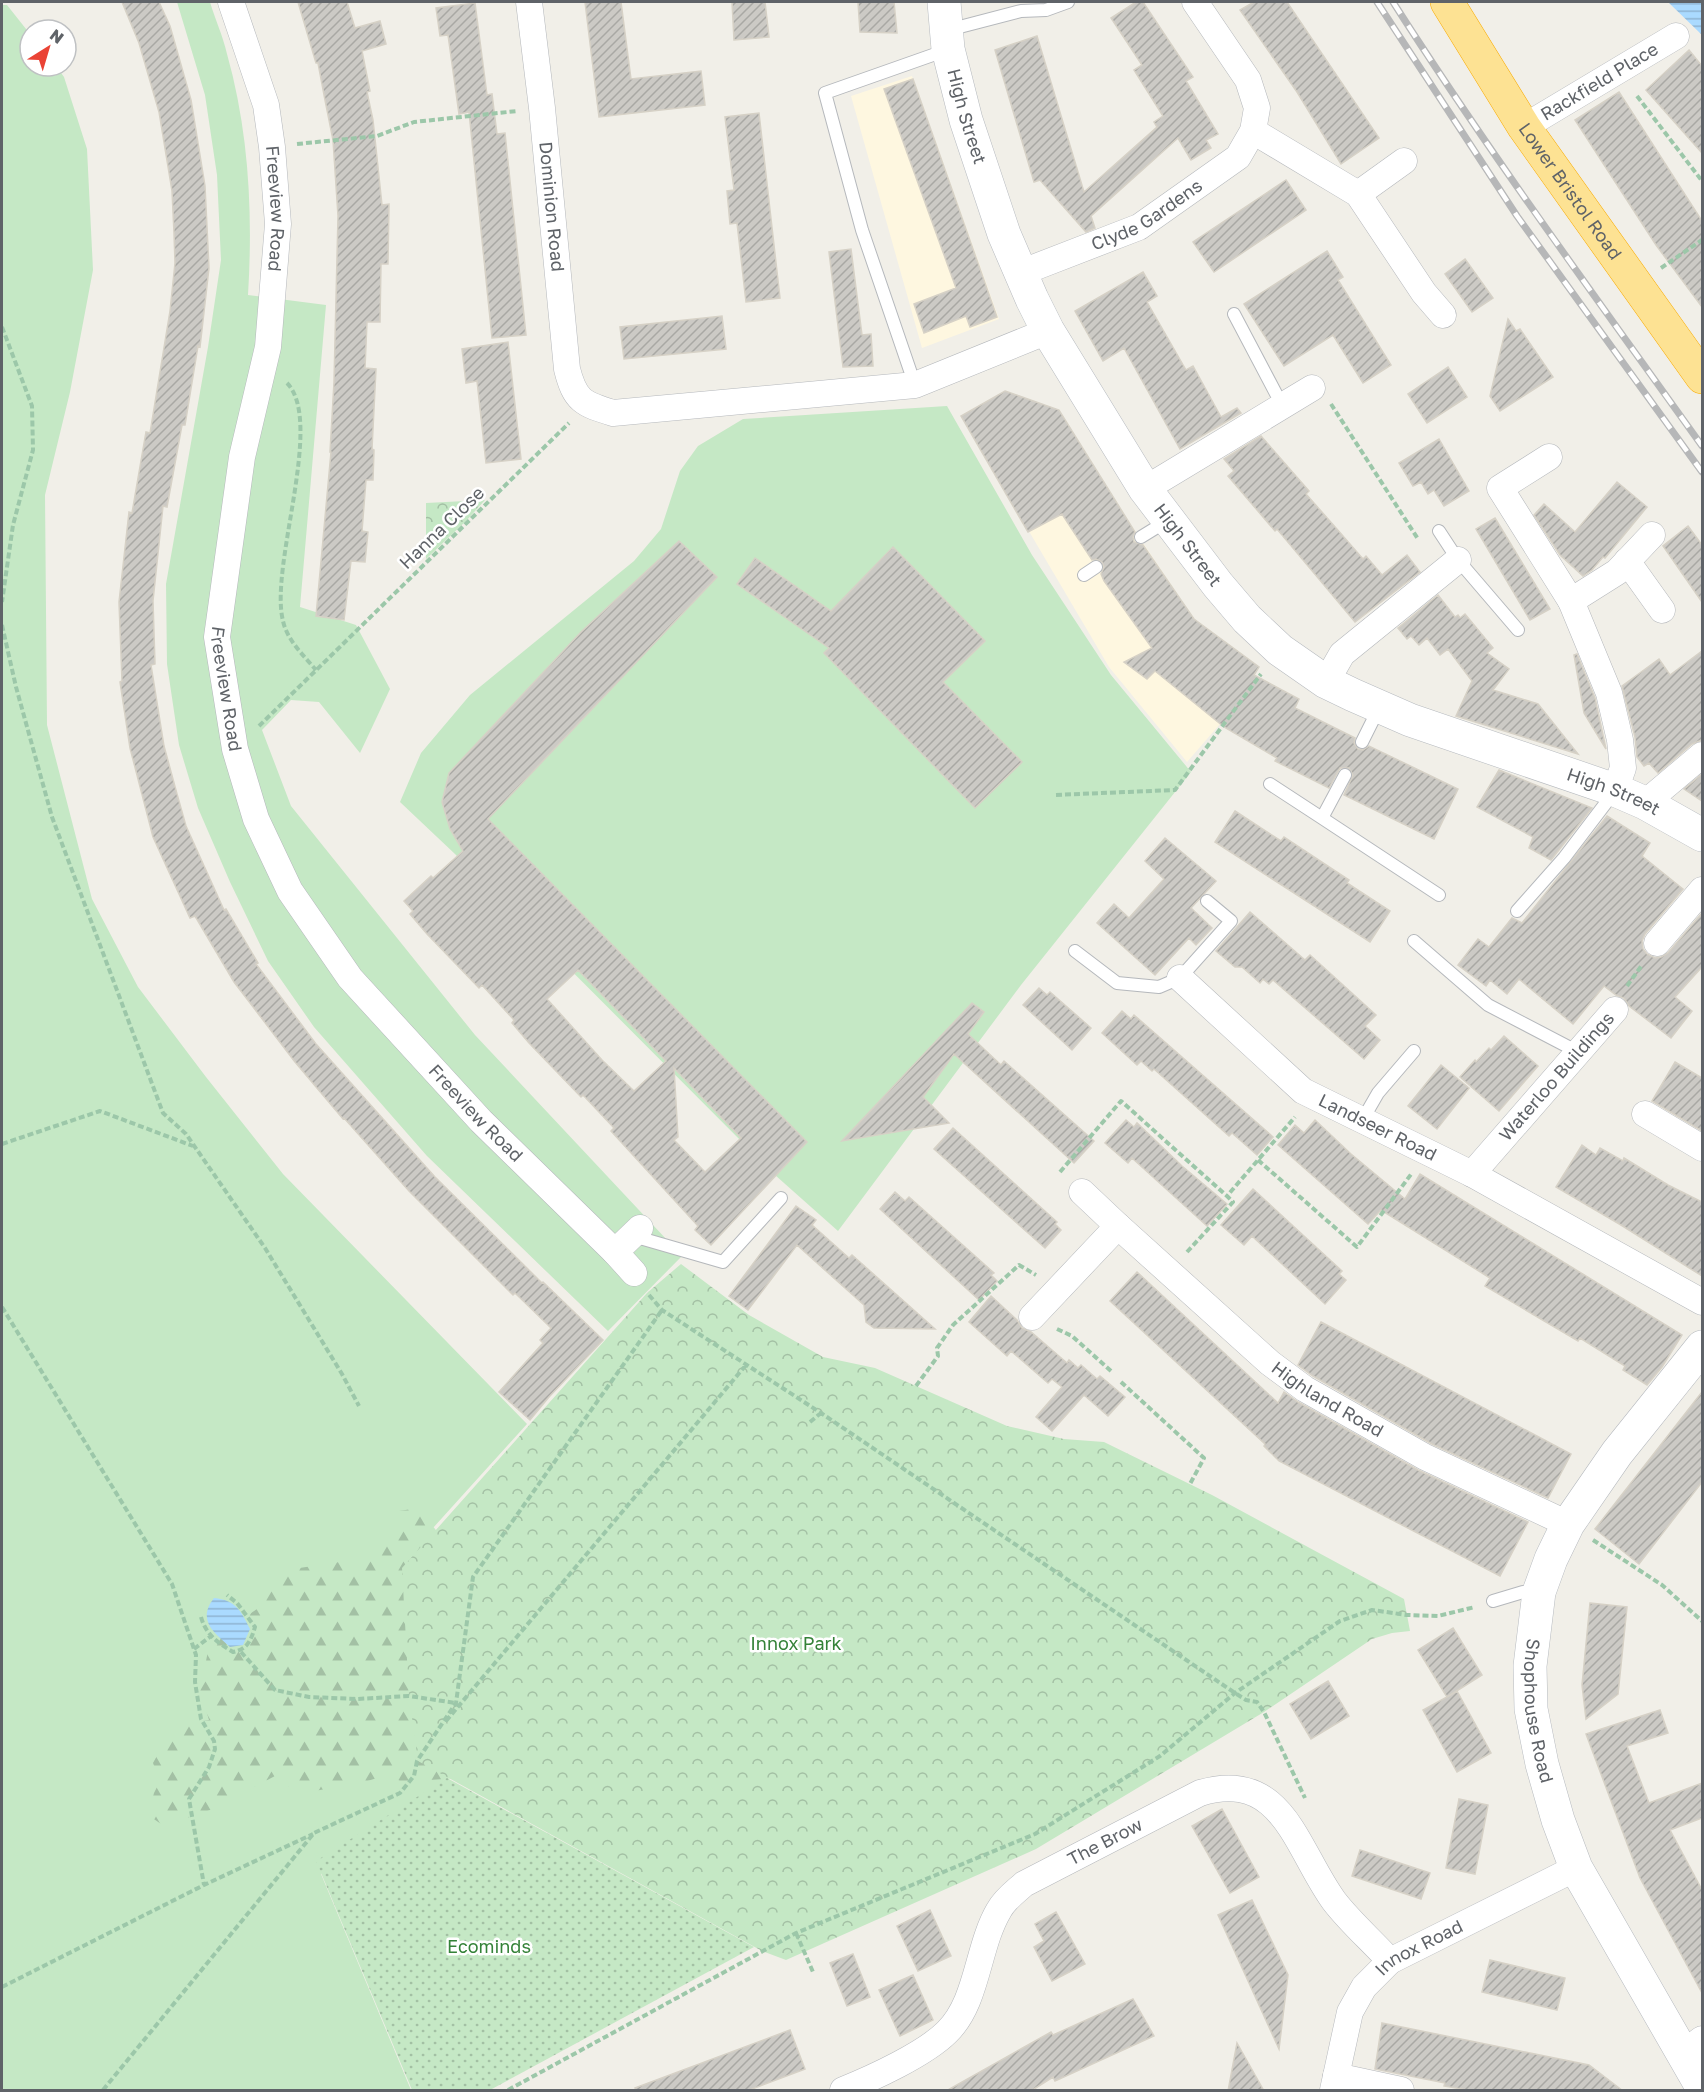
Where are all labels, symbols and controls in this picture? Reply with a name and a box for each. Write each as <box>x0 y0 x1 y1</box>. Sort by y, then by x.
north arrow <box>18 18 78 78</box>
text: N <box>46 24 68 48</box>
street label: Rackfield Place <box>1536 37 1662 125</box>
street label: High Street <box>943 66 992 167</box>
street label: Lower Bristol Road <box>1515 118 1627 264</box>
street label: Dominion Road <box>535 141 570 273</box>
street label: Freeview Road <box>262 145 290 273</box>
street label: Clyde Gardens <box>1088 174 1206 254</box>
street label: Hanna Close <box>394 481 488 573</box>
street label: High Street <box>1150 499 1227 590</box>
street label: Freeview Road <box>207 625 247 753</box>
street label: High Street <box>1564 762 1664 819</box>
street label: Waterloo Buildings <box>1494 1007 1618 1145</box>
street label: Freeview Road <box>425 1059 528 1166</box>
street label: Landseer Road <box>1315 1088 1441 1165</box>
street label: Highland Road <box>1268 1356 1388 1441</box>
park label: Innox Park <box>750 1632 842 1654</box>
street label: Shophouse Road <box>1520 1637 1559 1785</box>
street label: The Brow <box>1063 1813 1146 1870</box>
street label: Innox Road <box>1370 1914 1466 1980</box>
park label: Ecominds <box>447 1935 531 1957</box>

